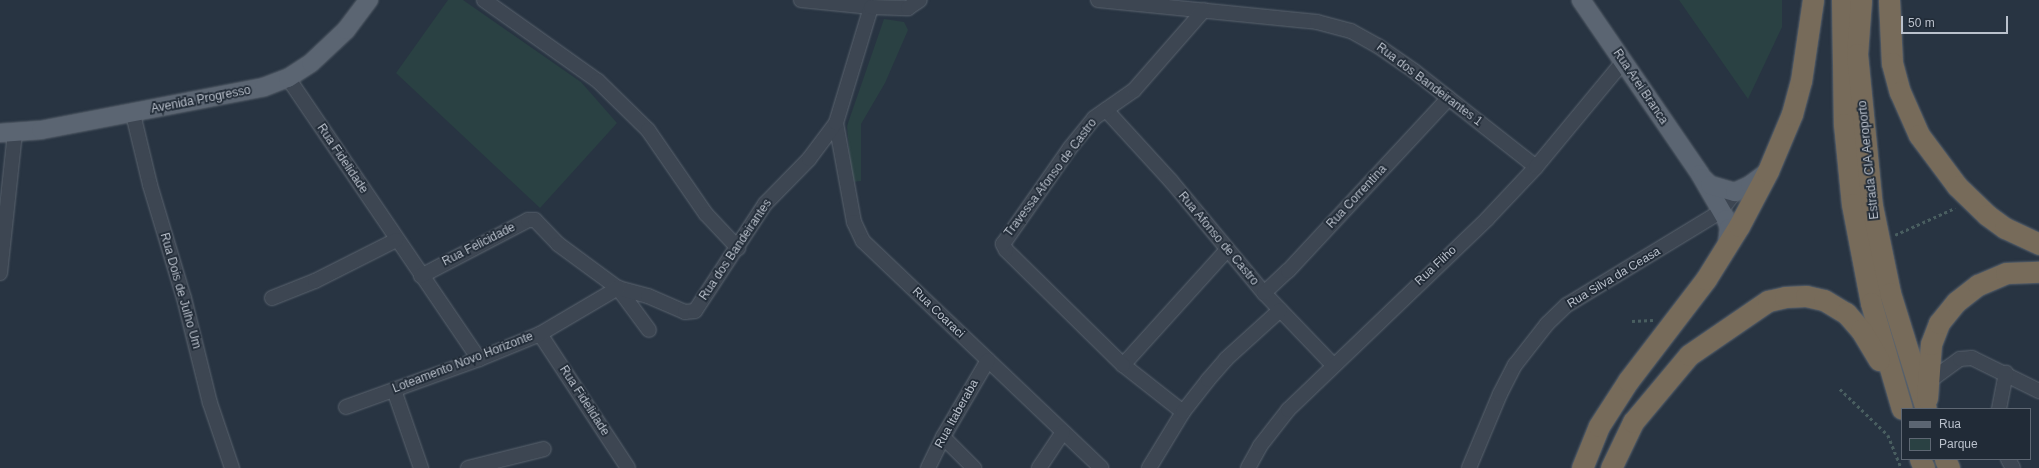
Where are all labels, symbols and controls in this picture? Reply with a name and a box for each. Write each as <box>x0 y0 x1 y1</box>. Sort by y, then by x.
scale bar <box>1903 8 2010 34</box>
text: 50 m <box>1908 16 1935 30</box>
street label: Rua dos Bandeirantes 1 <box>1373 41 1485 129</box>
street label: Rua Arei Branca <box>1609 46 1671 128</box>
street label: Avenida Progresso <box>150 83 252 117</box>
street label: Estrada CIA Aeroporto <box>1856 99 1882 221</box>
street label: Travessa Afonso de Castro <box>1002 116 1100 240</box>
street label: Rua Fidelidade <box>313 122 371 196</box>
street label: Rua Correntina <box>1324 162 1390 232</box>
street label: Rua Afonso de Castro <box>1175 189 1261 289</box>
street label: Rua dos Bandeirantes <box>697 197 775 303</box>
street label: Rua Felicidade <box>440 220 518 270</box>
street label: Rua Dois de Julho Um <box>157 231 203 351</box>
street label: Rua Fliho <box>1412 243 1460 289</box>
street label: Rua Silva da Ceasa <box>1565 245 1663 311</box>
street label: Rua Coaraci <box>909 285 967 341</box>
street label: Loteamento Novo Horizonte <box>391 330 535 396</box>
street label: Rua Fidelidade <box>556 363 612 439</box>
street label: Rua Itaberaba <box>932 377 982 451</box>
legend <box>1901 408 2031 460</box>
text: Rua <box>1939 417 1961 431</box>
text: Parque <box>1939 437 1978 451</box>

